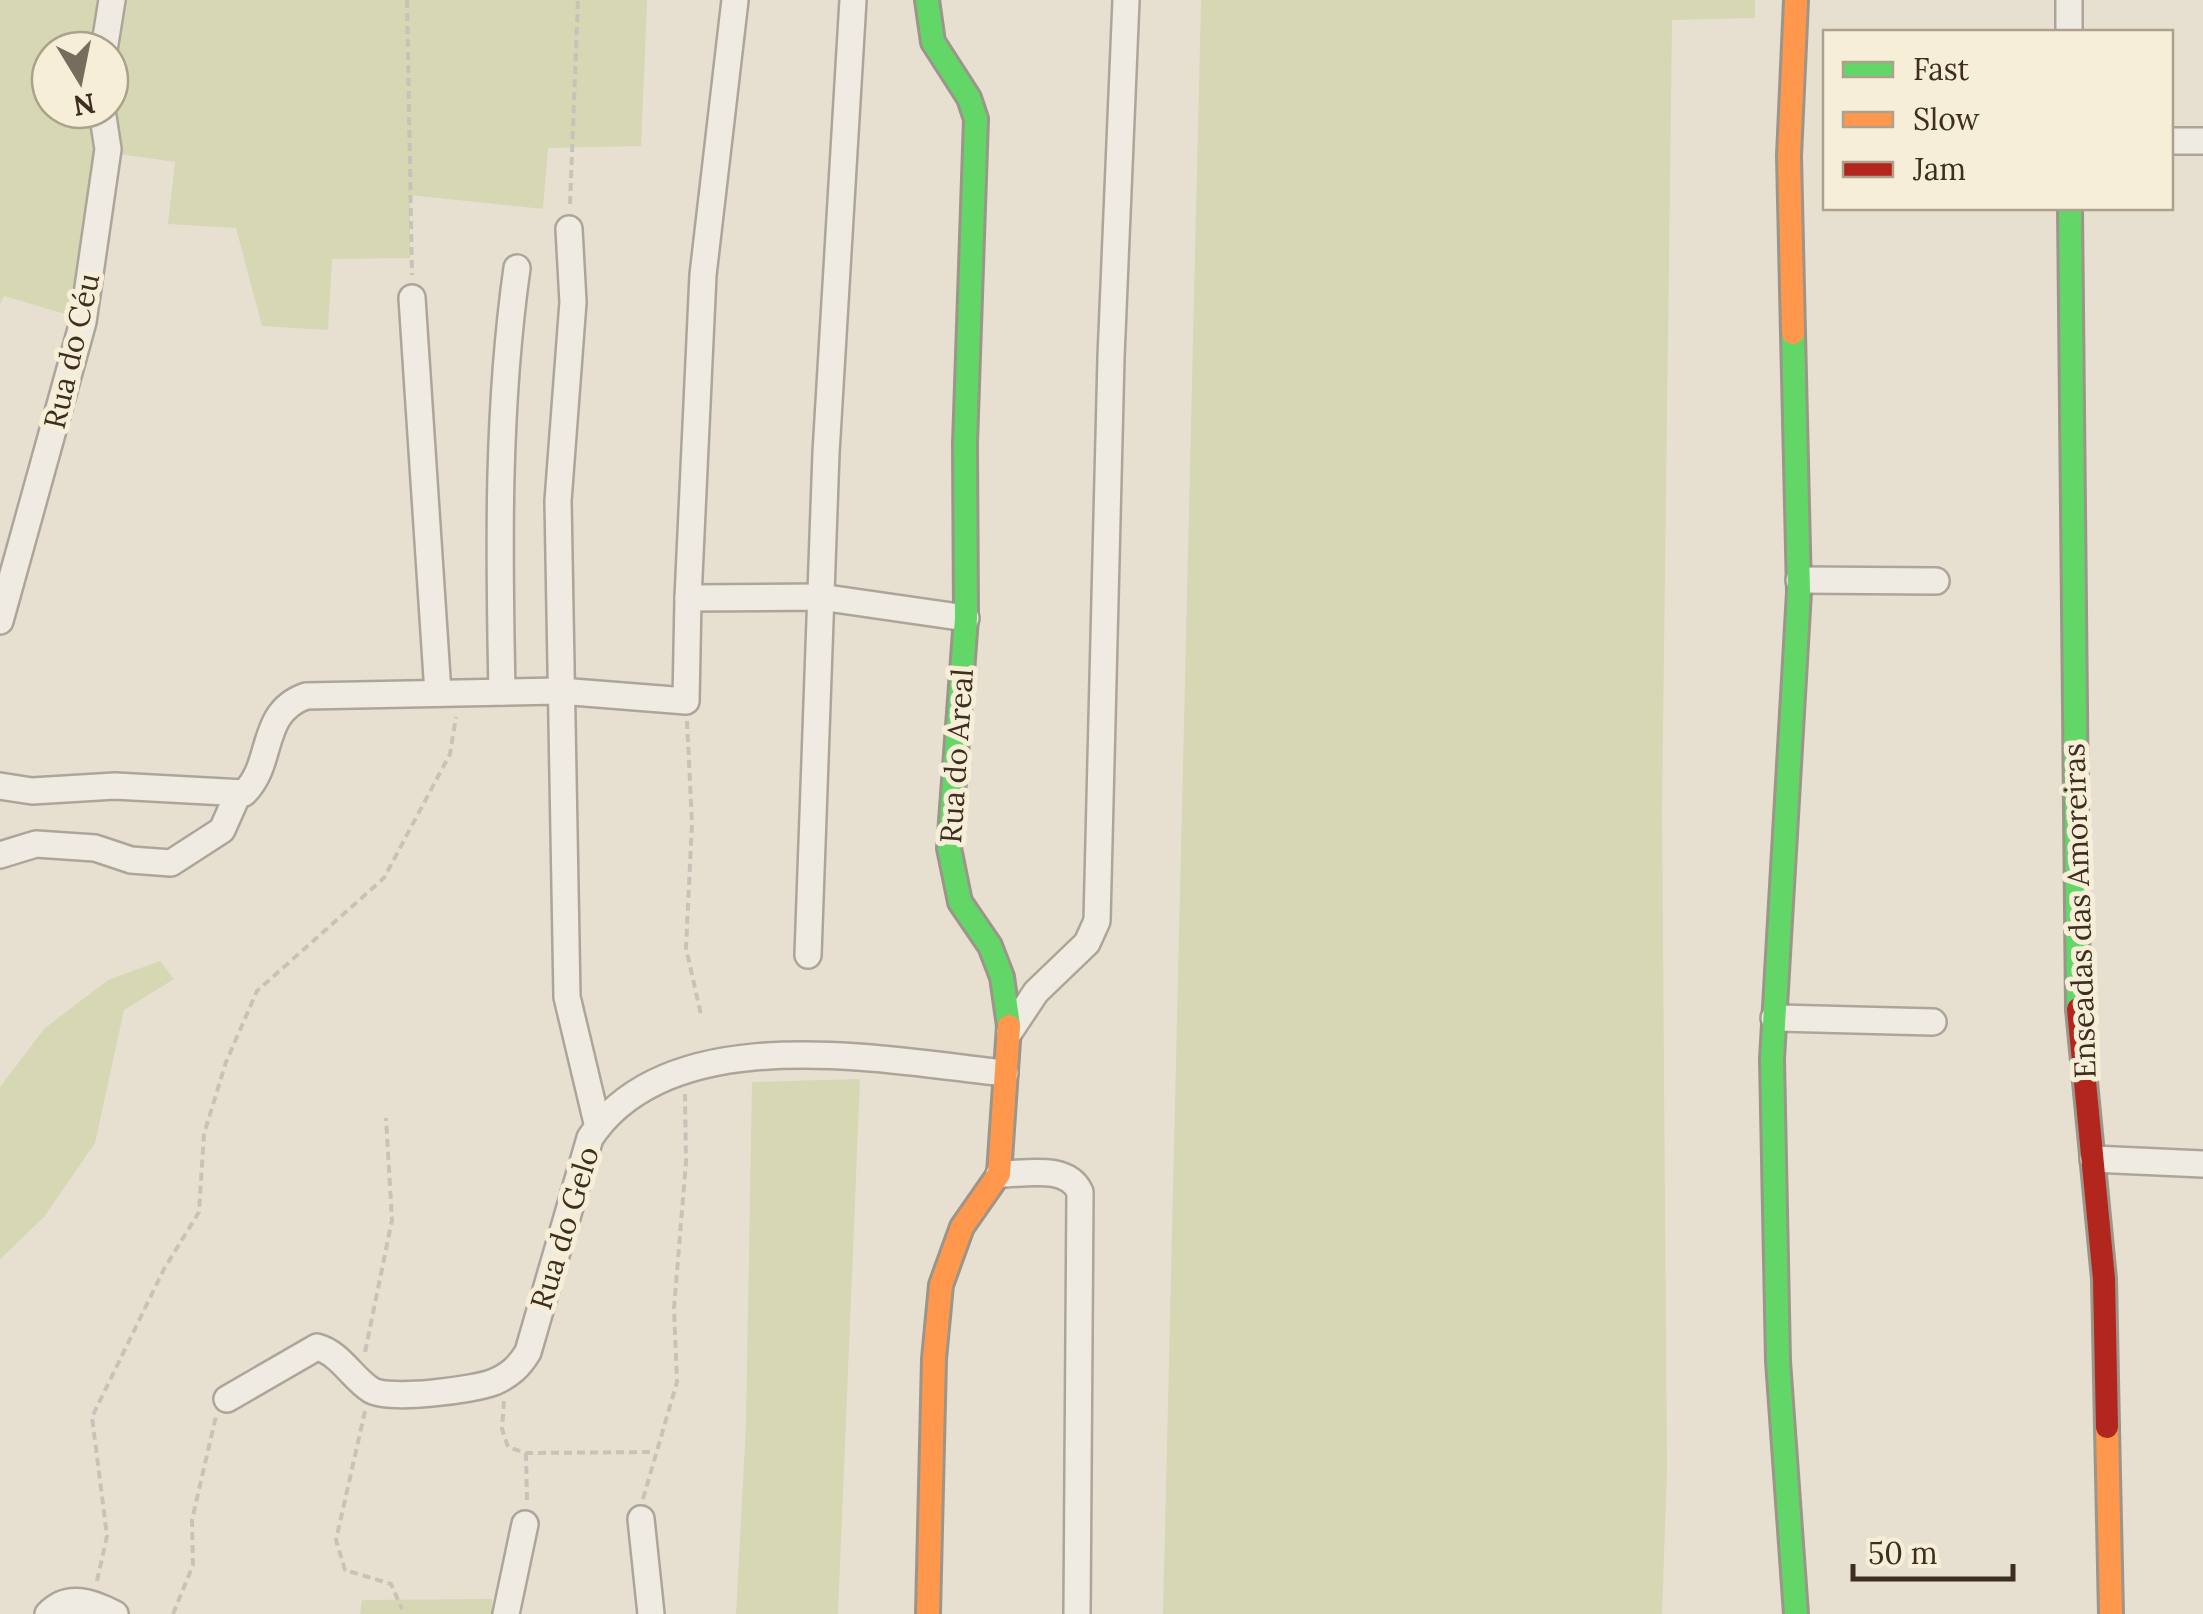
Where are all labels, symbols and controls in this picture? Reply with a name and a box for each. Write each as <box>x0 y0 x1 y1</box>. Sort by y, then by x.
north arrow <box>30 30 130 130</box>
legend <box>1823 30 2173 210</box>
text: Fast <box>1913 50 1970 88</box>
text: N <box>71 85 98 124</box>
text: Slow <box>1913 100 1979 138</box>
text: Jam <box>1912 150 1966 188</box>
street label: Rua do Céu <box>35 269 107 432</box>
street label: Rua do Areal <box>931 667 981 844</box>
street label: Enseadas das Amoreiras <box>2054 743 2104 1079</box>
street label: Rua do Gelo <box>521 1142 607 1314</box>
scale bar <box>1853 1519 2013 1581</box>
text: 50 m <box>1868 1534 1938 1572</box>

